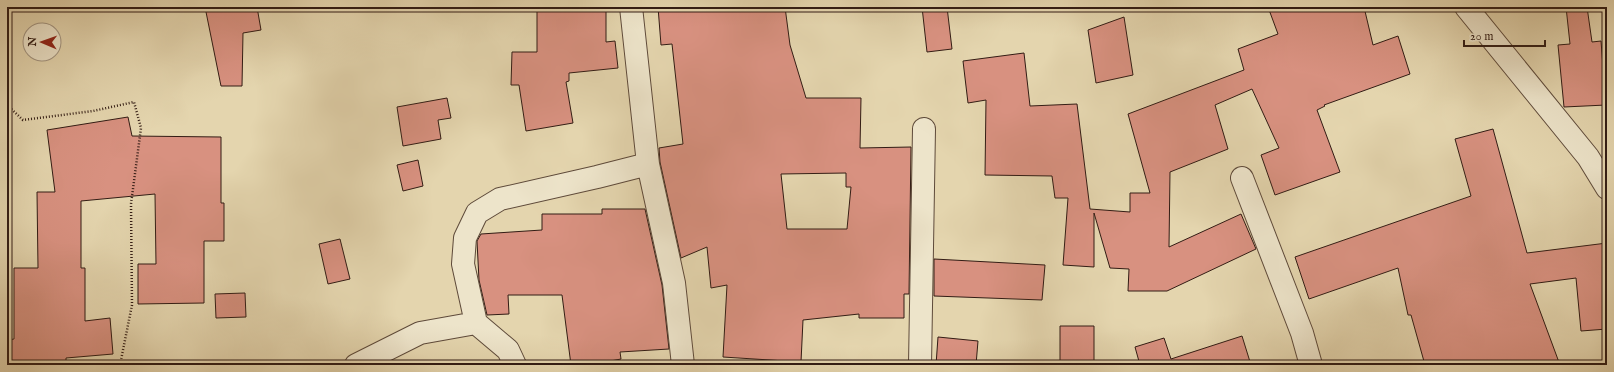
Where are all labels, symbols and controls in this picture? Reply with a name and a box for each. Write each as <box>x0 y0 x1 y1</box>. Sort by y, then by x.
north arrow <box>22 22 62 62</box>
scale bar <box>1464 22 1545 48</box>
text: 20 m <box>1470 29 1493 44</box>
text: N <box>26 36 40 48</box>

